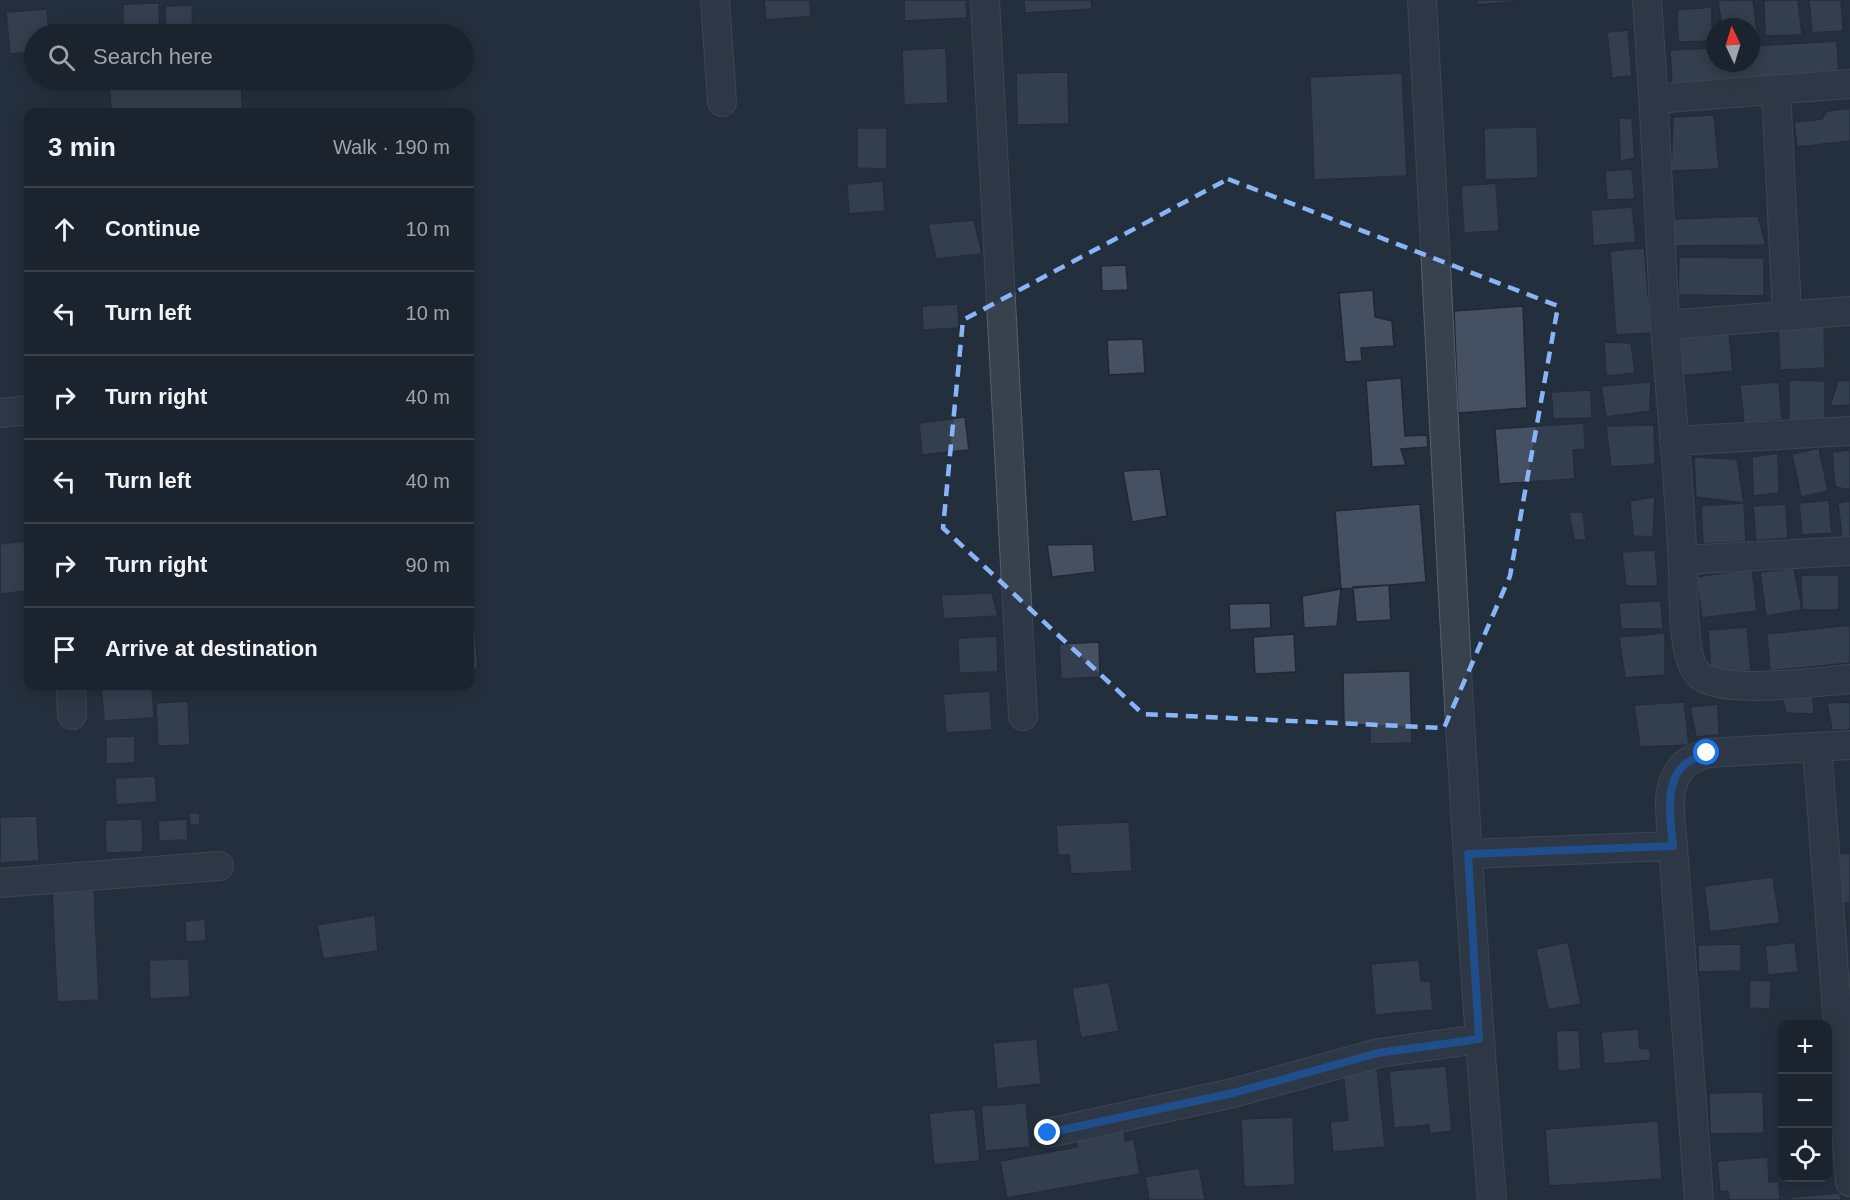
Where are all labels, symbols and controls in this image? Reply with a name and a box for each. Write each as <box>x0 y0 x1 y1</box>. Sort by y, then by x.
north arrow <box>1706 18 1760 72</box>
search box <box>24 24 474 90</box>
icon: search <box>45 41 78 74</box>
text: Search here <box>93 44 213 69</box>
text: 3 min <box>48 132 116 162</box>
text: Walk · 190 m <box>333 136 450 158</box>
icon: ahead <box>48 213 81 246</box>
text: Continue <box>105 216 200 241</box>
text: 10 m <box>406 218 450 240</box>
icon: left <box>48 297 81 330</box>
text: Turn left <box>105 300 191 325</box>
text: 10 m <box>406 302 450 324</box>
icon: right <box>48 381 81 414</box>
text: Turn right <box>105 384 207 409</box>
text: 40 m <box>406 386 450 408</box>
icon: left <box>48 465 81 498</box>
text: Turn left <box>105 468 191 493</box>
text: 40 m <box>406 470 450 492</box>
icon: right <box>48 549 81 582</box>
text: Turn right <box>105 552 207 577</box>
text: 90 m <box>406 554 450 576</box>
icon: arrive <box>48 633 81 666</box>
text: Arrive at destination <box>105 636 318 661</box>
route start <box>1693 739 1719 765</box>
map controls <box>1778 1020 1832 1182</box>
button: + <box>1778 1020 1832 1074</box>
button: − <box>1778 1074 1832 1128</box>
route end <box>1034 1119 1060 1145</box>
button: locate <box>1778 1128 1832 1182</box>

